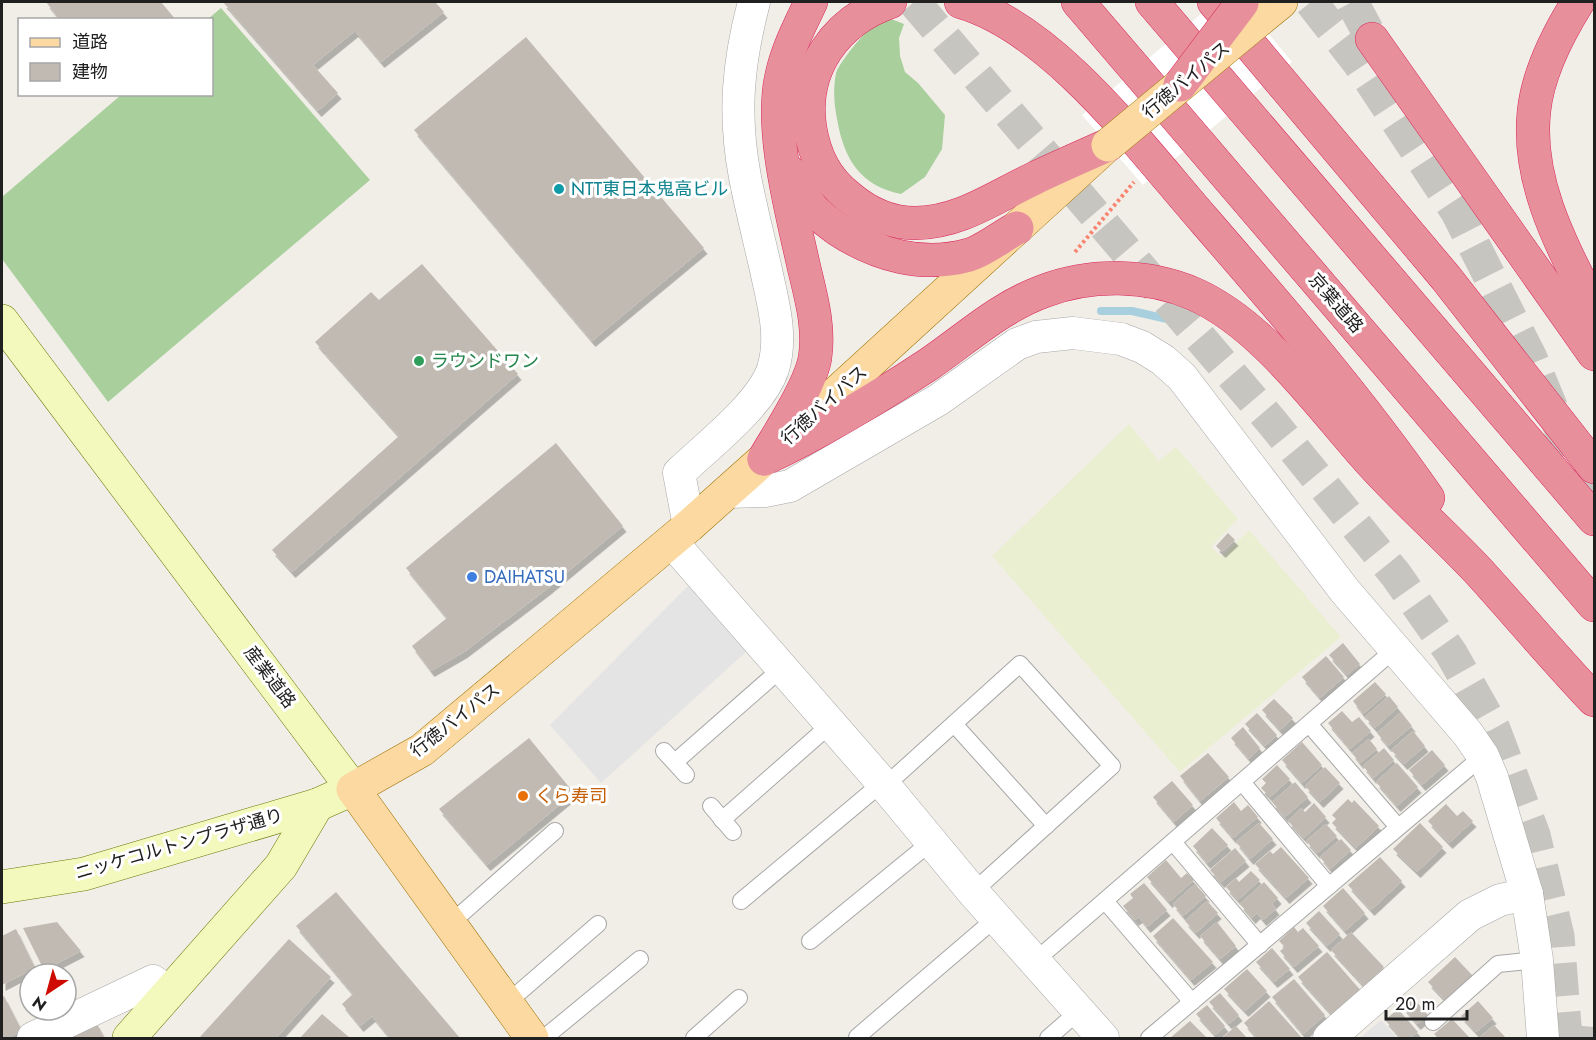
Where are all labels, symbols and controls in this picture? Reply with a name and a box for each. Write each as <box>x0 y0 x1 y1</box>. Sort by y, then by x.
legend <box>18 18 213 96</box>
text: 道路 <box>72 29 108 55</box>
street label: 行徳バイパス <box>1136 35 1236 125</box>
text: 建物 <box>72 59 108 85</box>
place label: NTT東日本鬼高ビル <box>571 176 728 202</box>
marker: NTT東日本鬼高ビル <box>552 182 566 196</box>
street label: 京葉道路 <box>1303 267 1369 339</box>
place label: ラウンドワン <box>431 348 539 374</box>
marker: ラウンドワン <box>412 354 426 368</box>
street label: 行徳バイパス <box>775 359 873 451</box>
place label: DAIHATSU <box>484 564 565 590</box>
marker: DAIHATSU <box>465 570 479 584</box>
street label: 産業道路 <box>238 640 302 714</box>
street label: 行徳バイパス <box>405 677 505 763</box>
place label: くら寿司 <box>535 783 607 809</box>
marker: くら寿司 <box>516 789 530 803</box>
street label: ニッケコルトンプラザ通り <box>72 802 286 886</box>
north arrow <box>18 962 78 1022</box>
scale bar <box>1386 983 1467 1021</box>
text: N <box>28 991 51 1017</box>
text: 20 m <box>1395 991 1435 1017</box>

